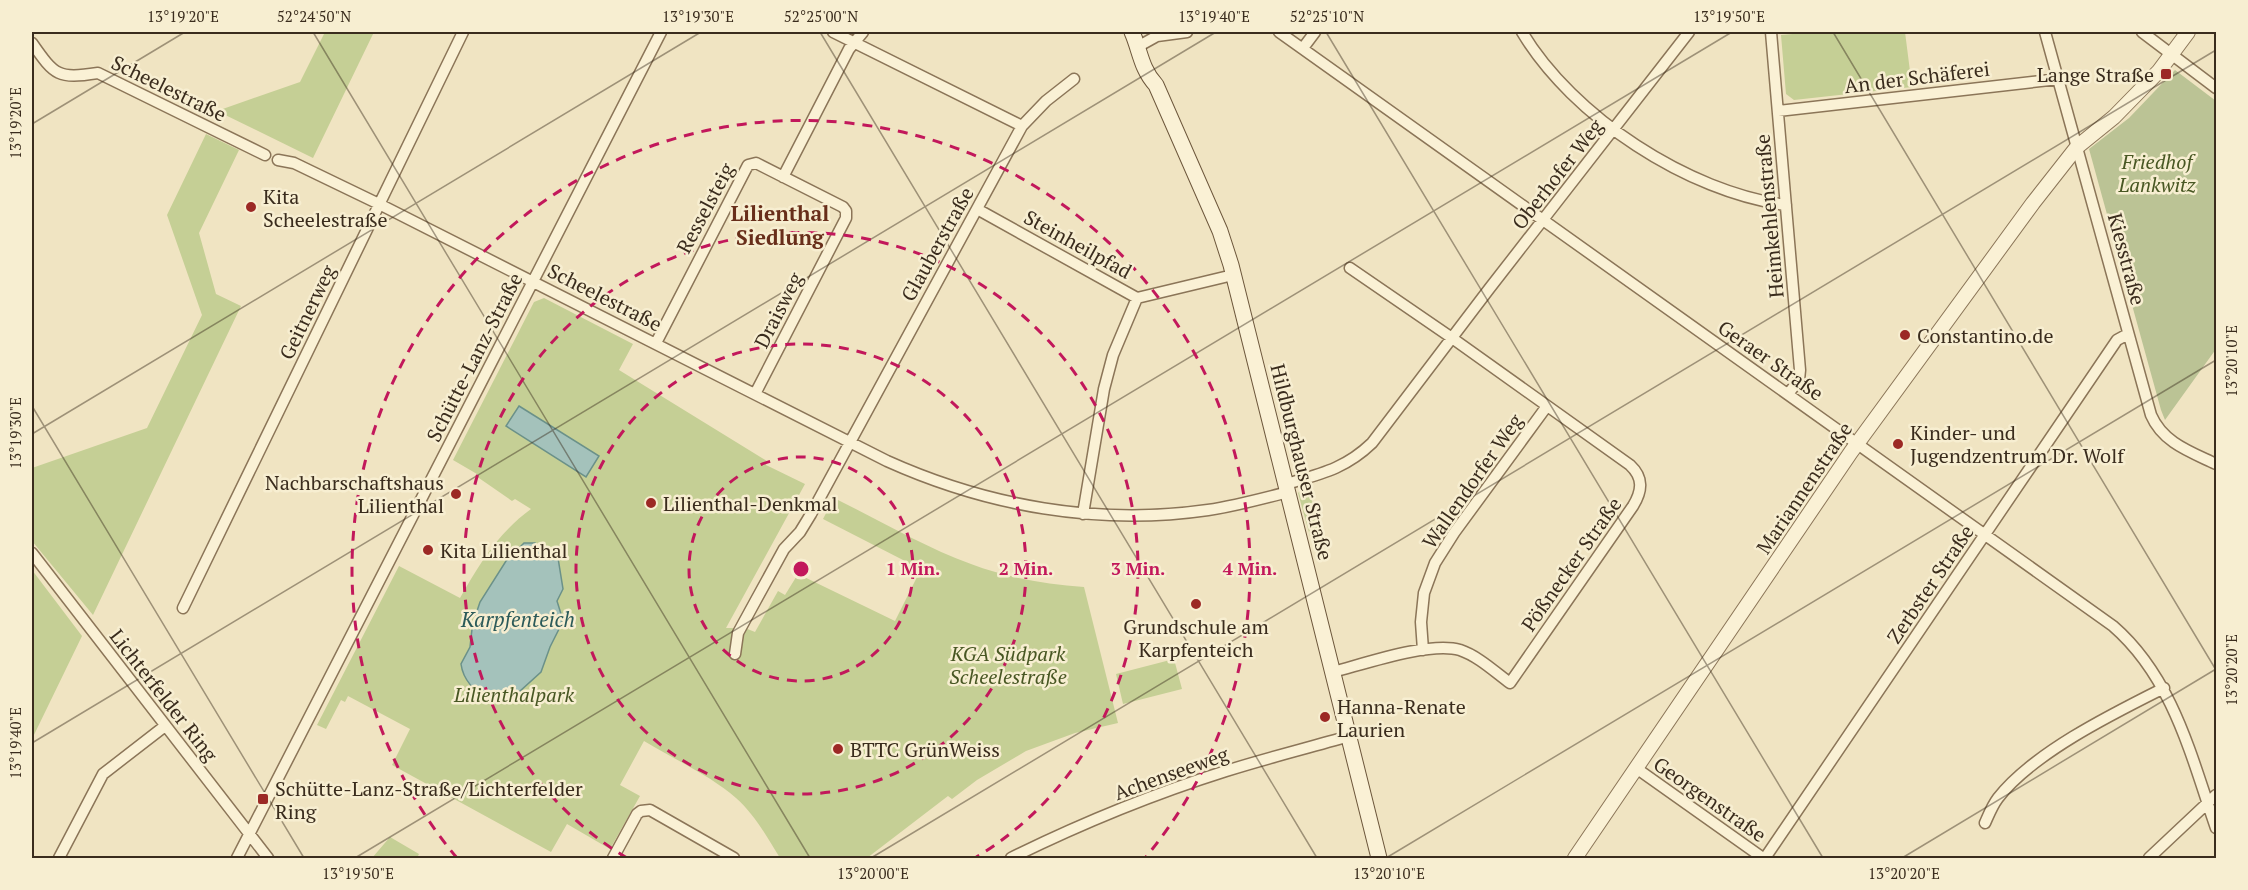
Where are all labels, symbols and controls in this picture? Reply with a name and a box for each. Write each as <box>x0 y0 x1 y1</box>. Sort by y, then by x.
text: 13°19'20"E <box>147 6 219 26</box>
text: 52°24'50"N <box>277 6 351 26</box>
text: 13°19'30"E <box>662 6 734 26</box>
text: 52°25'00"N <box>784 6 858 26</box>
text: 13°19'40"E <box>1178 6 1250 26</box>
text: 52°25'10"N <box>1290 6 1364 26</box>
text: 13°19'50"E <box>1693 6 1765 26</box>
street label: Scheelestraße <box>107 49 231 127</box>
street label: An der Schäferei <box>1843 55 1991 99</box>
place label: Lange Straße <box>2037 61 2154 88</box>
marker: Lange Straße <box>2159 67 2173 81</box>
text: 13°19'20"E <box>5 87 25 159</box>
street label: Oberhofer Weg <box>1505 113 1609 235</box>
street label: Heimkehlenstraße <box>1748 133 1790 299</box>
park label: Friedhof Lankwitz <box>2118 148 2197 198</box>
street label: Resselsteig <box>670 158 740 258</box>
street label: Glauberstraße <box>894 182 980 306</box>
place label: Kita Scheelestraße <box>263 183 388 233</box>
district label: Lilienthal Siedlung <box>731 199 829 251</box>
marker: Kita Scheelestraße <box>244 200 258 214</box>
street label: Steinheilpfad <box>1019 203 1137 285</box>
street label: Kiesstraße <box>2102 210 2152 308</box>
street label: Scheelestraße <box>543 257 667 337</box>
street label: Geitnerweg <box>273 260 342 364</box>
street label: Draisweg <box>747 267 809 352</box>
street label: Schütte-Lanz-Straße <box>420 268 528 446</box>
street label: Geraer Straße <box>1713 314 1829 406</box>
place label: Constantino.de <box>1917 322 2054 349</box>
text: 13°20'10"E <box>2221 325 2241 397</box>
marker: Constantino.de <box>1898 328 1912 342</box>
street label: Hildburghauser Straße <box>1265 361 1339 563</box>
text: 13°19'30"E <box>5 397 25 469</box>
street label: Wallendorfer Weg <box>1416 408 1529 554</box>
street label: Mariannenstraße <box>1750 417 1858 559</box>
place label: Kinder- und Jugendzentrum Dr. Wolf <box>1910 419 2125 469</box>
marker: Kinder- und Jugendzentrum Dr. Wolf <box>1891 437 1905 451</box>
place label: Nachbarschaftshaus Lilienthal <box>265 469 444 519</box>
marker: Nachbarschaftshaus Lilienthal <box>449 487 463 501</box>
place label: Lilienthal-Denkmal <box>663 490 838 517</box>
street label: Pößnecker Straße <box>1515 492 1627 636</box>
marker: Lilienthal-Denkmal <box>644 496 658 510</box>
street label: Zerbster Straße <box>1880 519 1980 649</box>
place label: Kita Lilienthal <box>440 537 568 564</box>
marker: Kita Lilienthal <box>421 543 435 557</box>
text: 1 Min. <box>886 556 940 580</box>
text: 2 Min. <box>999 556 1053 580</box>
text: 3 Min. <box>1111 556 1165 580</box>
text: 4 Min. <box>1223 556 1277 580</box>
centre of rings <box>791 559 811 579</box>
marker: Grundschule am Karpfenteich <box>1189 597 1203 611</box>
water label: Karpfenteich <box>460 605 575 633</box>
place label: Grundschule am Karpfenteich <box>1123 613 1269 663</box>
street label: Lichterfelder Ring <box>104 623 224 767</box>
text: 13°20'20"E <box>2221 634 2241 706</box>
park label: KGA Südpark Scheelestraße <box>949 640 1067 690</box>
park label: Lilienthalpark <box>453 681 574 708</box>
place label: Hanna-Renate Laurien <box>1337 693 1466 743</box>
text: 13°19'40"E <box>5 707 25 779</box>
marker: Hanna-Renate Laurien <box>1318 710 1332 724</box>
place label: BTTC GrünWeiss <box>850 736 1000 763</box>
street label: Achenseeweg <box>1110 740 1232 806</box>
marker: BTTC GrünWeiss <box>831 742 845 756</box>
street label: Georgenstraße <box>1648 750 1772 848</box>
place label: Schütte-Lanz-Straße/Lichterfelder Ring <box>275 775 583 825</box>
marker: Schütte-Lanz-Straße/Lichterfelder Ring <box>256 792 270 806</box>
text: 13°19'50"E <box>322 863 394 883</box>
text: 13°20'00"E <box>837 863 909 883</box>
text: 13°20'10"E <box>1353 863 1425 883</box>
text: 13°20'20"E <box>1868 863 1940 883</box>

